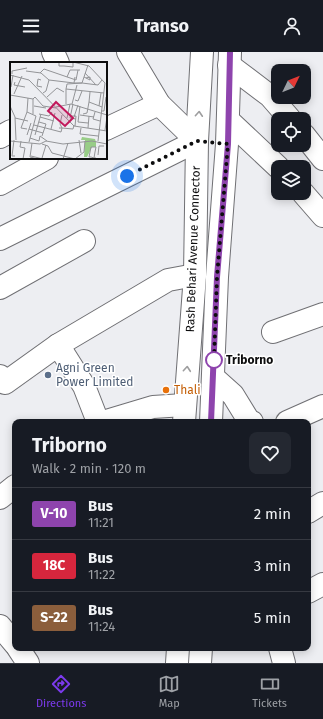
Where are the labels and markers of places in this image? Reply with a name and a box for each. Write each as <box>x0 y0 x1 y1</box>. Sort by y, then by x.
marker: Triborno <box>205 351 223 369</box>
place label: Triborno <box>226 353 273 367</box>
place label: Agni Green Power Limited <box>56 361 133 389</box>
marker: Agni Green Power Limited <box>43 370 53 380</box>
place label: Thali <box>174 383 201 397</box>
marker: Thali <box>161 385 171 395</box>

